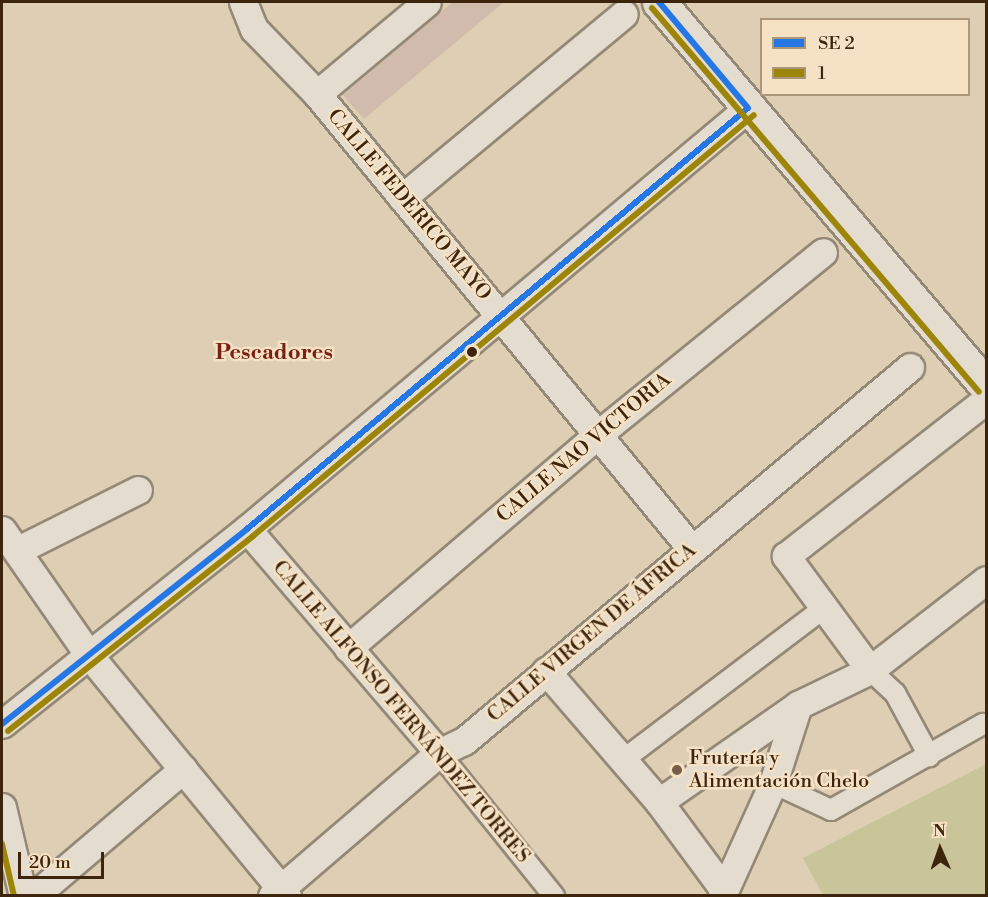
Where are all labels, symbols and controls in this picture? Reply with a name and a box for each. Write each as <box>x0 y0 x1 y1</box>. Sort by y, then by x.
legend <box>760 18 970 96</box>
text: SE 2 <box>818 32 855 55</box>
text: 1 <box>818 62 826 85</box>
street label: CALLE FEDERICO MAYO <box>322 105 496 305</box>
district label: Pescadores <box>215 340 333 366</box>
unlabelled marker <box>466 346 478 358</box>
street label: CALLE NAO VICTORIA <box>492 368 676 528</box>
street label: CALLE VIRGEN DE ÁFRICA <box>483 539 701 727</box>
street label: CALLE ALFONSO FERNÁNDEZ TORRES <box>267 556 535 868</box>
place label: Frutería y Alimentación Chelo <box>689 746 869 793</box>
marker: Frutería y Alimentación Chelo <box>670 763 684 777</box>
north arrow <box>910 819 970 879</box>
text: N <box>933 821 946 841</box>
scale bar <box>21 840 106 878</box>
text: 20 m <box>29 851 71 874</box>

